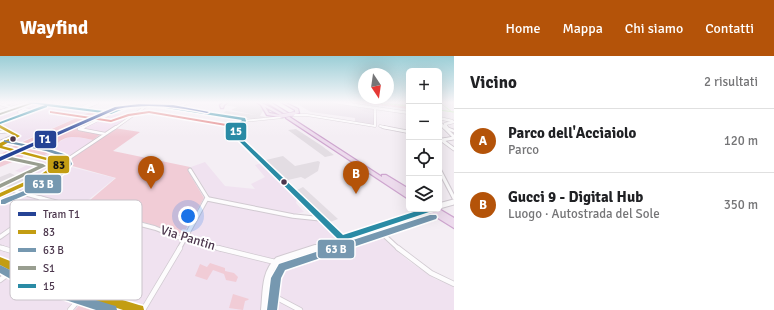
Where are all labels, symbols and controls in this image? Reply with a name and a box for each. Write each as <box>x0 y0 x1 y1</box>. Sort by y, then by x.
text: Wayfind <box>20 16 88 40</box>
text: Home <box>506 20 540 37</box>
text: Mappa <box>562 20 603 37</box>
text: Chi siamo <box>625 20 683 37</box>
text: Contatti <box>705 20 754 37</box>
north arrow <box>358 68 394 104</box>
map controls <box>406 68 442 212</box>
button: + <box>406 68 442 104</box>
text: Vicino <box>470 72 517 93</box>
text: 2 risultati <box>704 74 758 90</box>
button: − <box>406 104 442 140</box>
line badge: 15 <box>225 122 247 141</box>
text: Parco dell'Acciaiolo <box>508 124 636 142</box>
text: 15 <box>230 125 242 138</box>
line badge: T1 <box>34 130 57 149</box>
text: T1 <box>39 133 51 146</box>
text: A <box>479 133 487 149</box>
text: 120 m <box>724 133 758 149</box>
unlabelled marker <box>8 134 18 144</box>
button: locate <box>406 140 442 176</box>
text: Parco <box>508 142 539 158</box>
line badge: 83 <box>47 155 70 174</box>
pin: A <box>138 156 164 189</box>
text: 83 <box>53 159 65 172</box>
pin: B <box>343 161 369 194</box>
line badge: 63 B <box>24 174 62 194</box>
button: layers <box>406 176 442 212</box>
unlabelled marker <box>279 177 289 187</box>
text: 63 B <box>32 178 54 191</box>
text: Gucci 9 - Digital Hub <box>508 188 643 206</box>
text: B <box>479 197 487 213</box>
text: 350 m <box>724 197 758 213</box>
legend <box>10 200 142 300</box>
your location <box>178 206 198 226</box>
text: Luogo · Autostrada del Sole <box>508 206 660 222</box>
text: Tram T1 <box>43 208 80 221</box>
street label: Via Pantin <box>159 222 217 254</box>
text: 83 <box>43 226 55 239</box>
line badge: 63 B <box>317 239 355 259</box>
text: 63 B <box>325 243 347 256</box>
text: 63 B <box>43 244 64 257</box>
text: S1 <box>43 262 55 275</box>
text: 15 <box>43 280 55 293</box>

